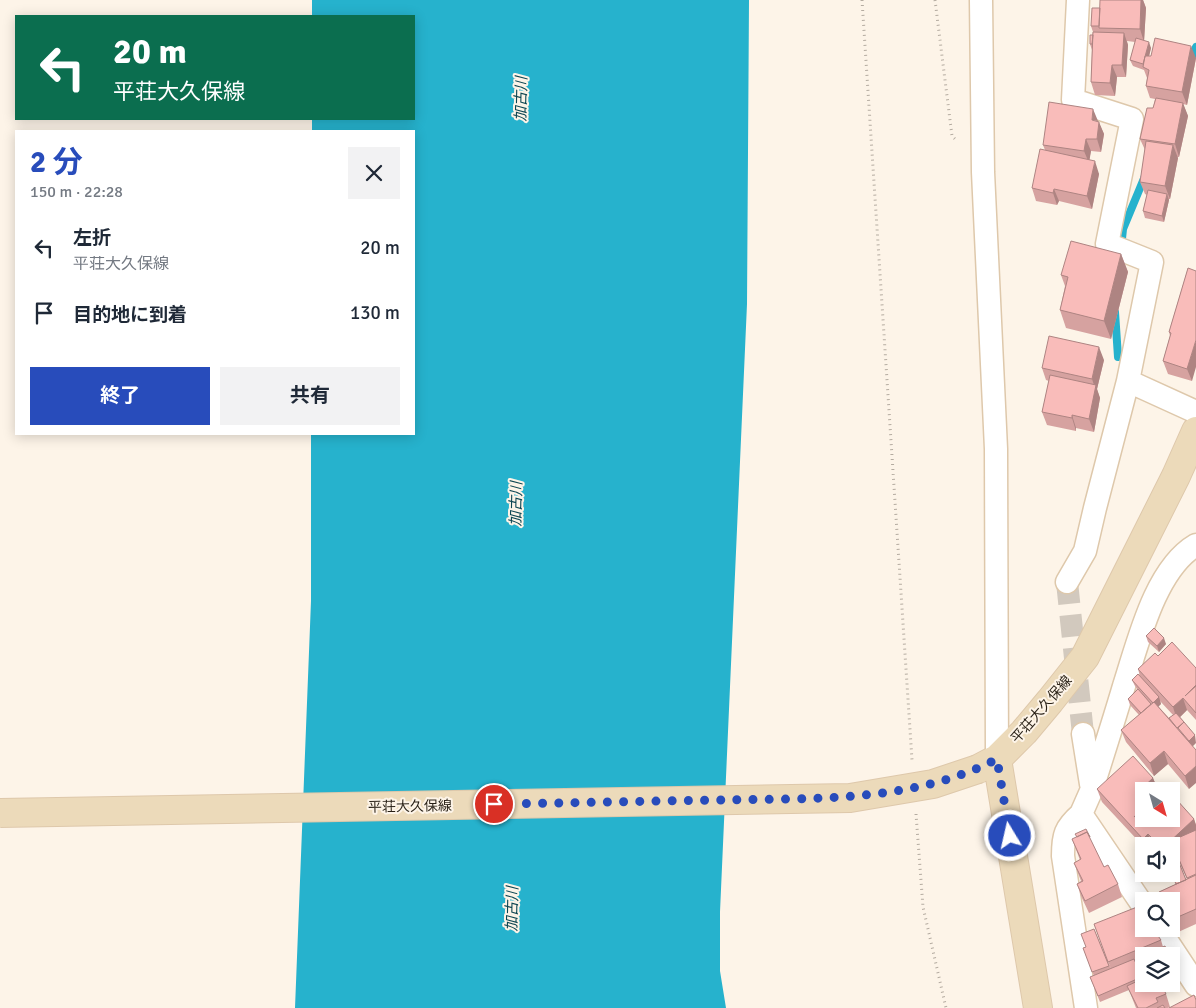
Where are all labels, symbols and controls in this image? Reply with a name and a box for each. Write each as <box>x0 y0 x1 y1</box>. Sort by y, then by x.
text: 20 m <box>113 30 187 73</box>
icon: left <box>30 35 95 100</box>
water label: 加古川 <box>512 74 530 122</box>
text: 平荘大久保線 <box>113 78 245 105</box>
text: 2 分 <box>30 144 83 181</box>
button: close <box>348 147 400 199</box>
text: 150 m · 22:28 <box>30 182 123 202</box>
text: 左折 <box>73 226 111 250</box>
icon: left <box>30 234 58 262</box>
text: 20 m <box>360 236 400 260</box>
text: 平荘大久保線 <box>73 254 169 274</box>
icon: arrive <box>30 299 58 327</box>
text: 130 m <box>350 301 400 325</box>
text: 目的地に到着 <box>73 303 187 327</box>
button: 終了 <box>30 367 210 425</box>
button: 共有 <box>220 367 400 425</box>
water label: 加古川 <box>507 479 525 527</box>
street label: 平荘大久保線 <box>1007 672 1075 747</box>
north arrow <box>1135 782 1180 828</box>
map controls <box>1135 782 1180 992</box>
pin <box>473 783 515 825</box>
icon: arrive <box>480 790 508 818</box>
street label: 平荘大久保線 <box>368 797 452 816</box>
position arrow <box>983 809 1035 861</box>
button: sound <box>1135 837 1180 882</box>
water label: 加古川 <box>503 884 521 932</box>
button: search <box>1135 892 1180 937</box>
button: layers <box>1135 947 1180 992</box>

